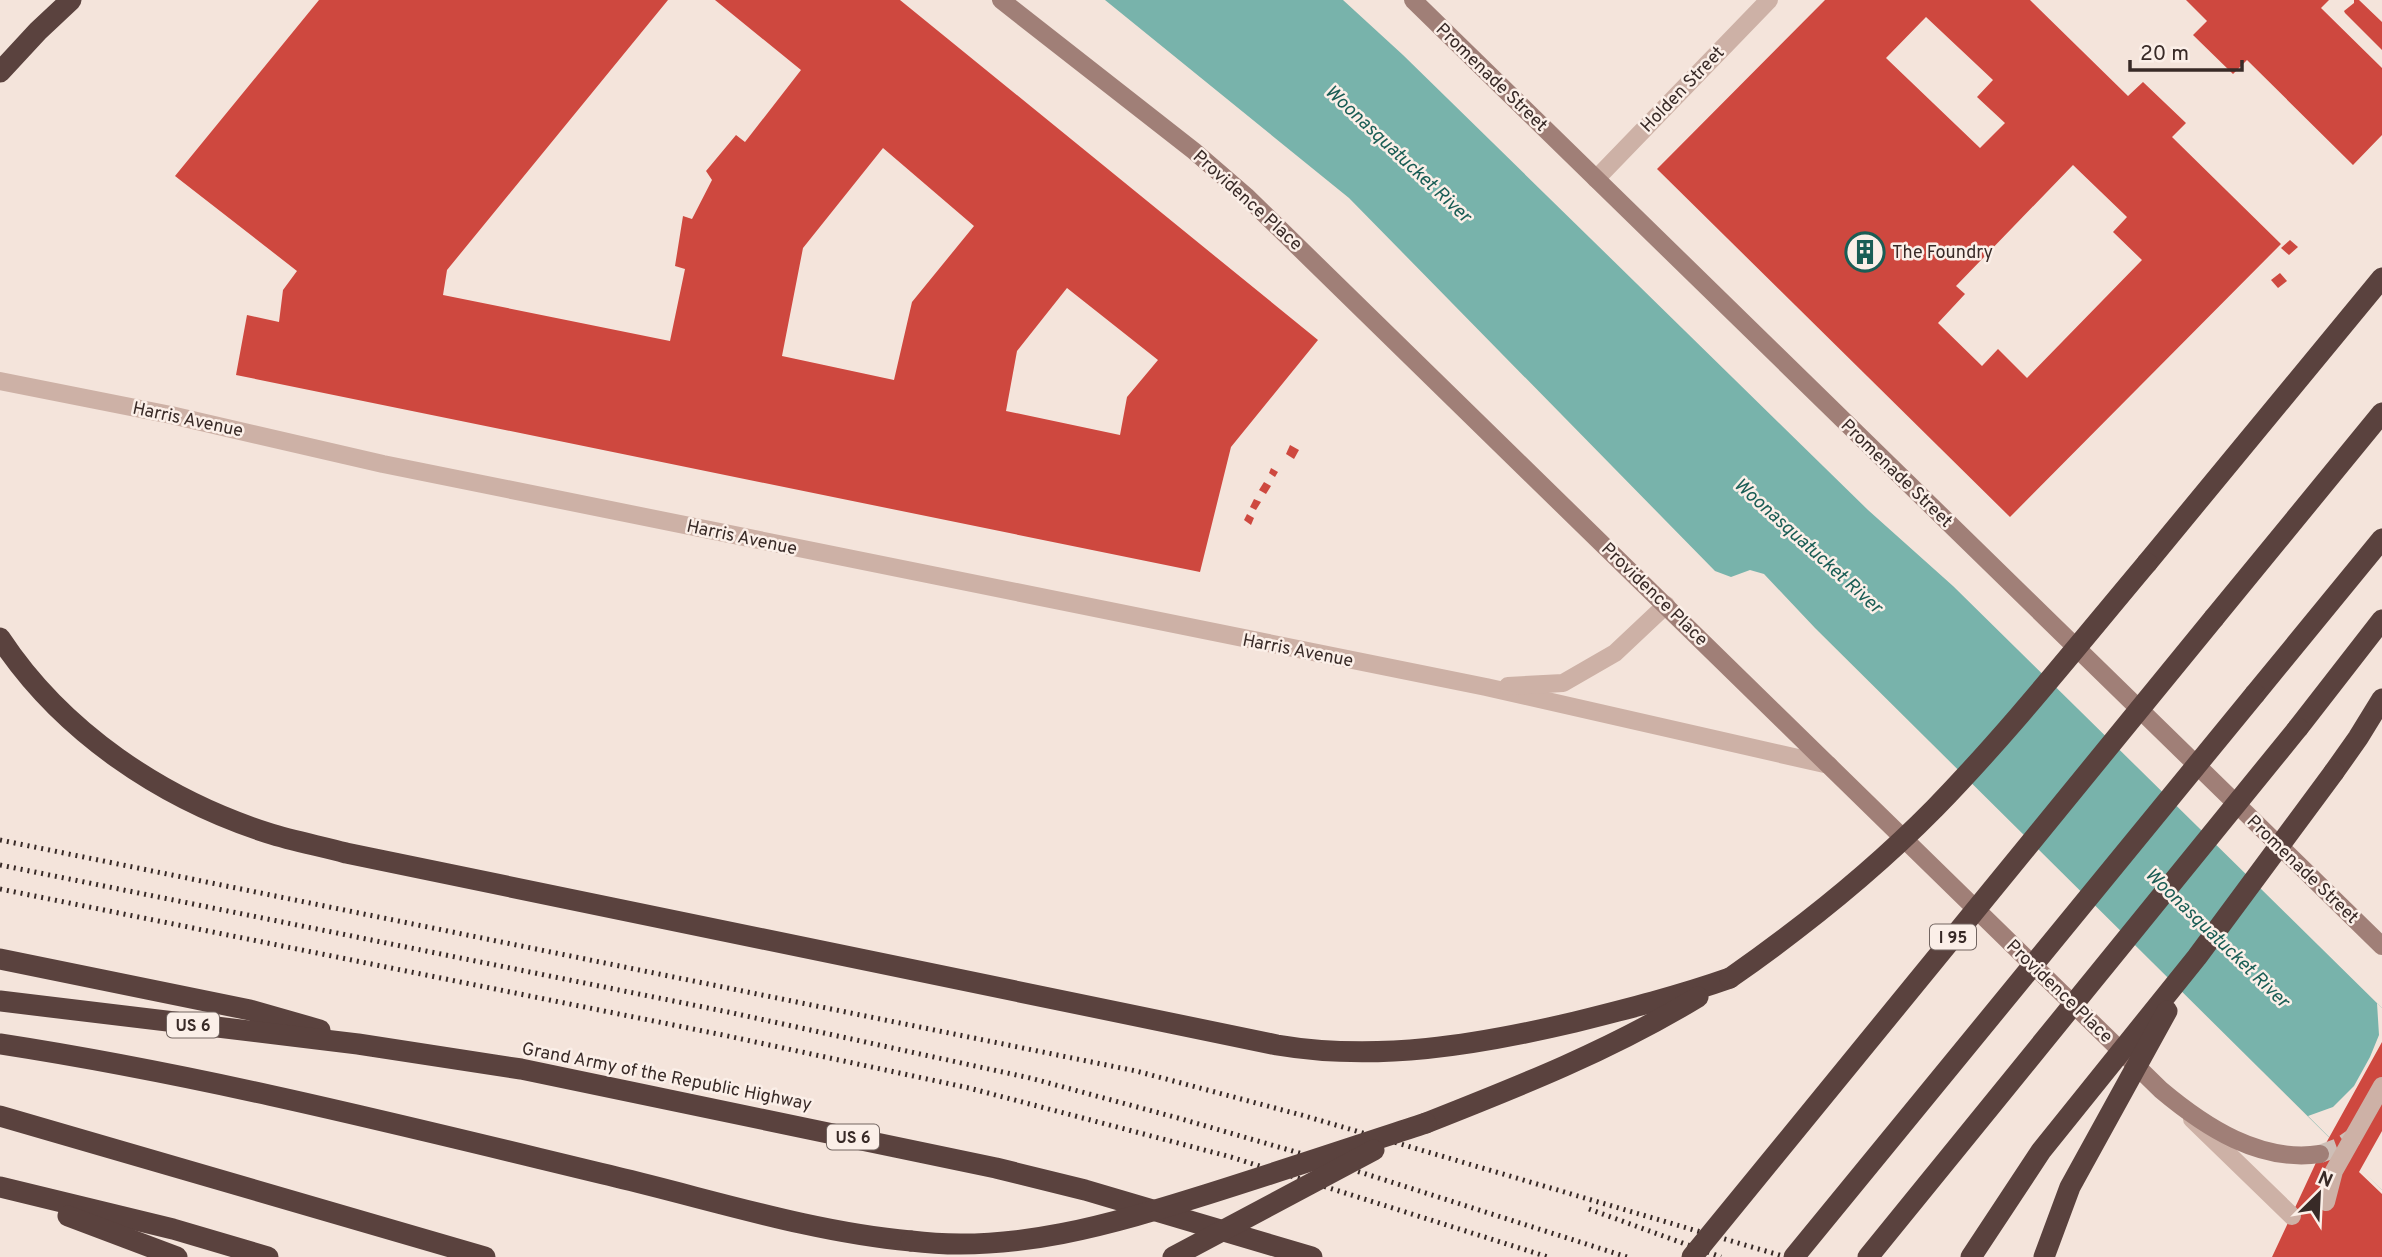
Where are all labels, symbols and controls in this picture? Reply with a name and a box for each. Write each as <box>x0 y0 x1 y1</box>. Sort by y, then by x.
street label: Promenade Street <box>1430 19 1552 137</box>
scale bar <box>2130 28 2242 72</box>
text: 20 m <box>2140 41 2189 68</box>
street label: Holden Street <box>1636 42 1730 138</box>
water label: Woonasquatucket River <box>1319 80 1477 230</box>
street label: Providence Place <box>1187 146 1307 256</box>
building icon: The Foundry <box>1844 231 1886 273</box>
place label: The Foundry <box>1892 242 1993 265</box>
street label: Harris Avenue <box>130 398 245 443</box>
street label: Promenade Street <box>1835 415 1957 533</box>
water label: Woonasquatucket River <box>1728 473 1888 621</box>
street label: Harris Avenue <box>684 516 799 561</box>
street label: Providence Place <box>1596 538 1712 652</box>
street label: Harris Avenue <box>1240 629 1355 673</box>
street label: Promenade Street <box>2241 811 2363 929</box>
water label: Woonasquatucket River <box>2139 863 2295 1015</box>
road number: I 95 <box>1930 925 1976 950</box>
street label: Providence Place <box>2001 935 2117 1049</box>
road number: US 6 <box>167 1012 219 1037</box>
street label: Grand Army of the Republic Highway <box>520 1038 814 1117</box>
road number: US 6 <box>827 1124 879 1149</box>
north arrow <box>2284 1159 2354 1229</box>
text: N <box>2314 1167 2336 1194</box>

